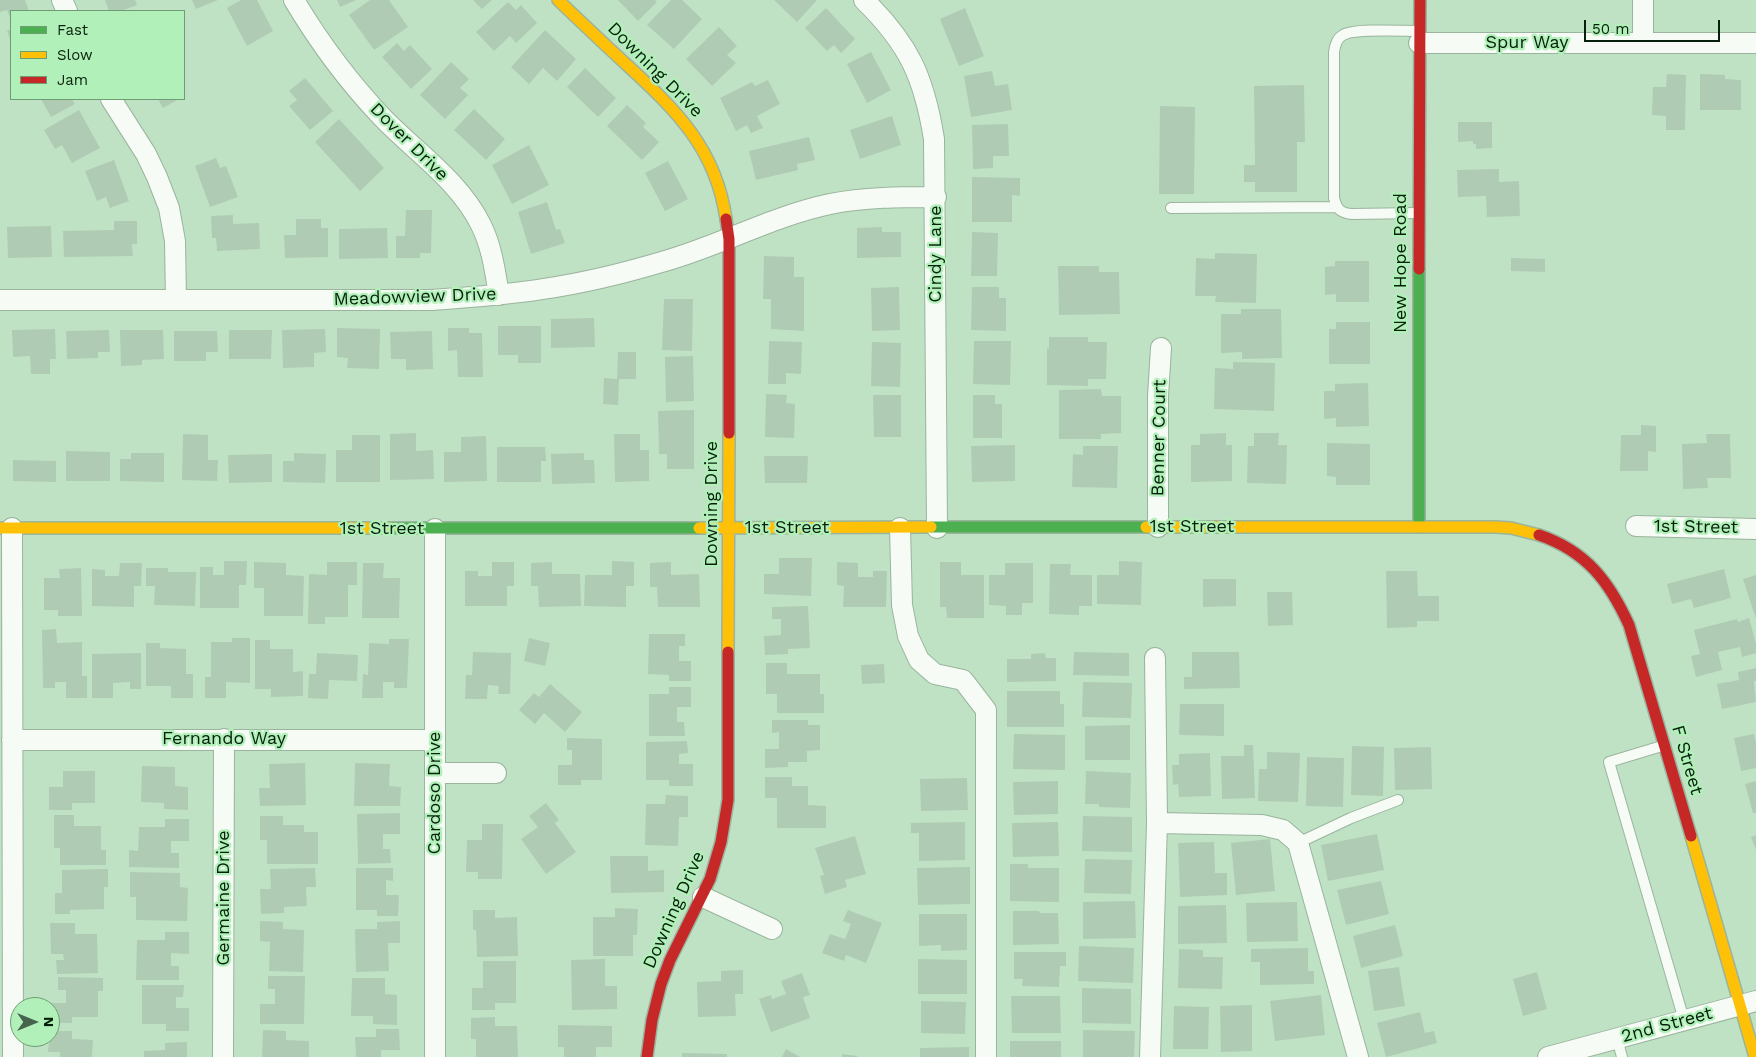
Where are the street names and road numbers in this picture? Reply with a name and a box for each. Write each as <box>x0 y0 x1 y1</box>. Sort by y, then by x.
street label: Downing Drive <box>603 18 707 122</box>
street label: Spur Way <box>1486 32 1568 54</box>
street label: Dover Drive <box>365 98 453 186</box>
street label: New Hope Road <box>1390 193 1412 333</box>
street label: Cindy Lane <box>925 205 947 303</box>
street label: Meadowview Drive <box>333 283 497 311</box>
street label: Benner Court <box>1147 379 1171 497</box>
street label: Downing Drive <box>701 441 723 567</box>
street label: 1st Street <box>1654 515 1738 539</box>
street label: 1st Street <box>1150 516 1234 538</box>
street label: 1st Street <box>745 517 829 539</box>
street label: 1st Street <box>340 518 424 540</box>
street label: F Street <box>1667 723 1707 797</box>
street label: Fernando Way <box>162 728 286 750</box>
street label: Cardoso Drive <box>424 732 446 854</box>
street label: Germaine Drive <box>213 830 235 966</box>
street label: Downing Drive <box>638 848 710 972</box>
street label: 2nd Street <box>1619 1003 1715 1047</box>

